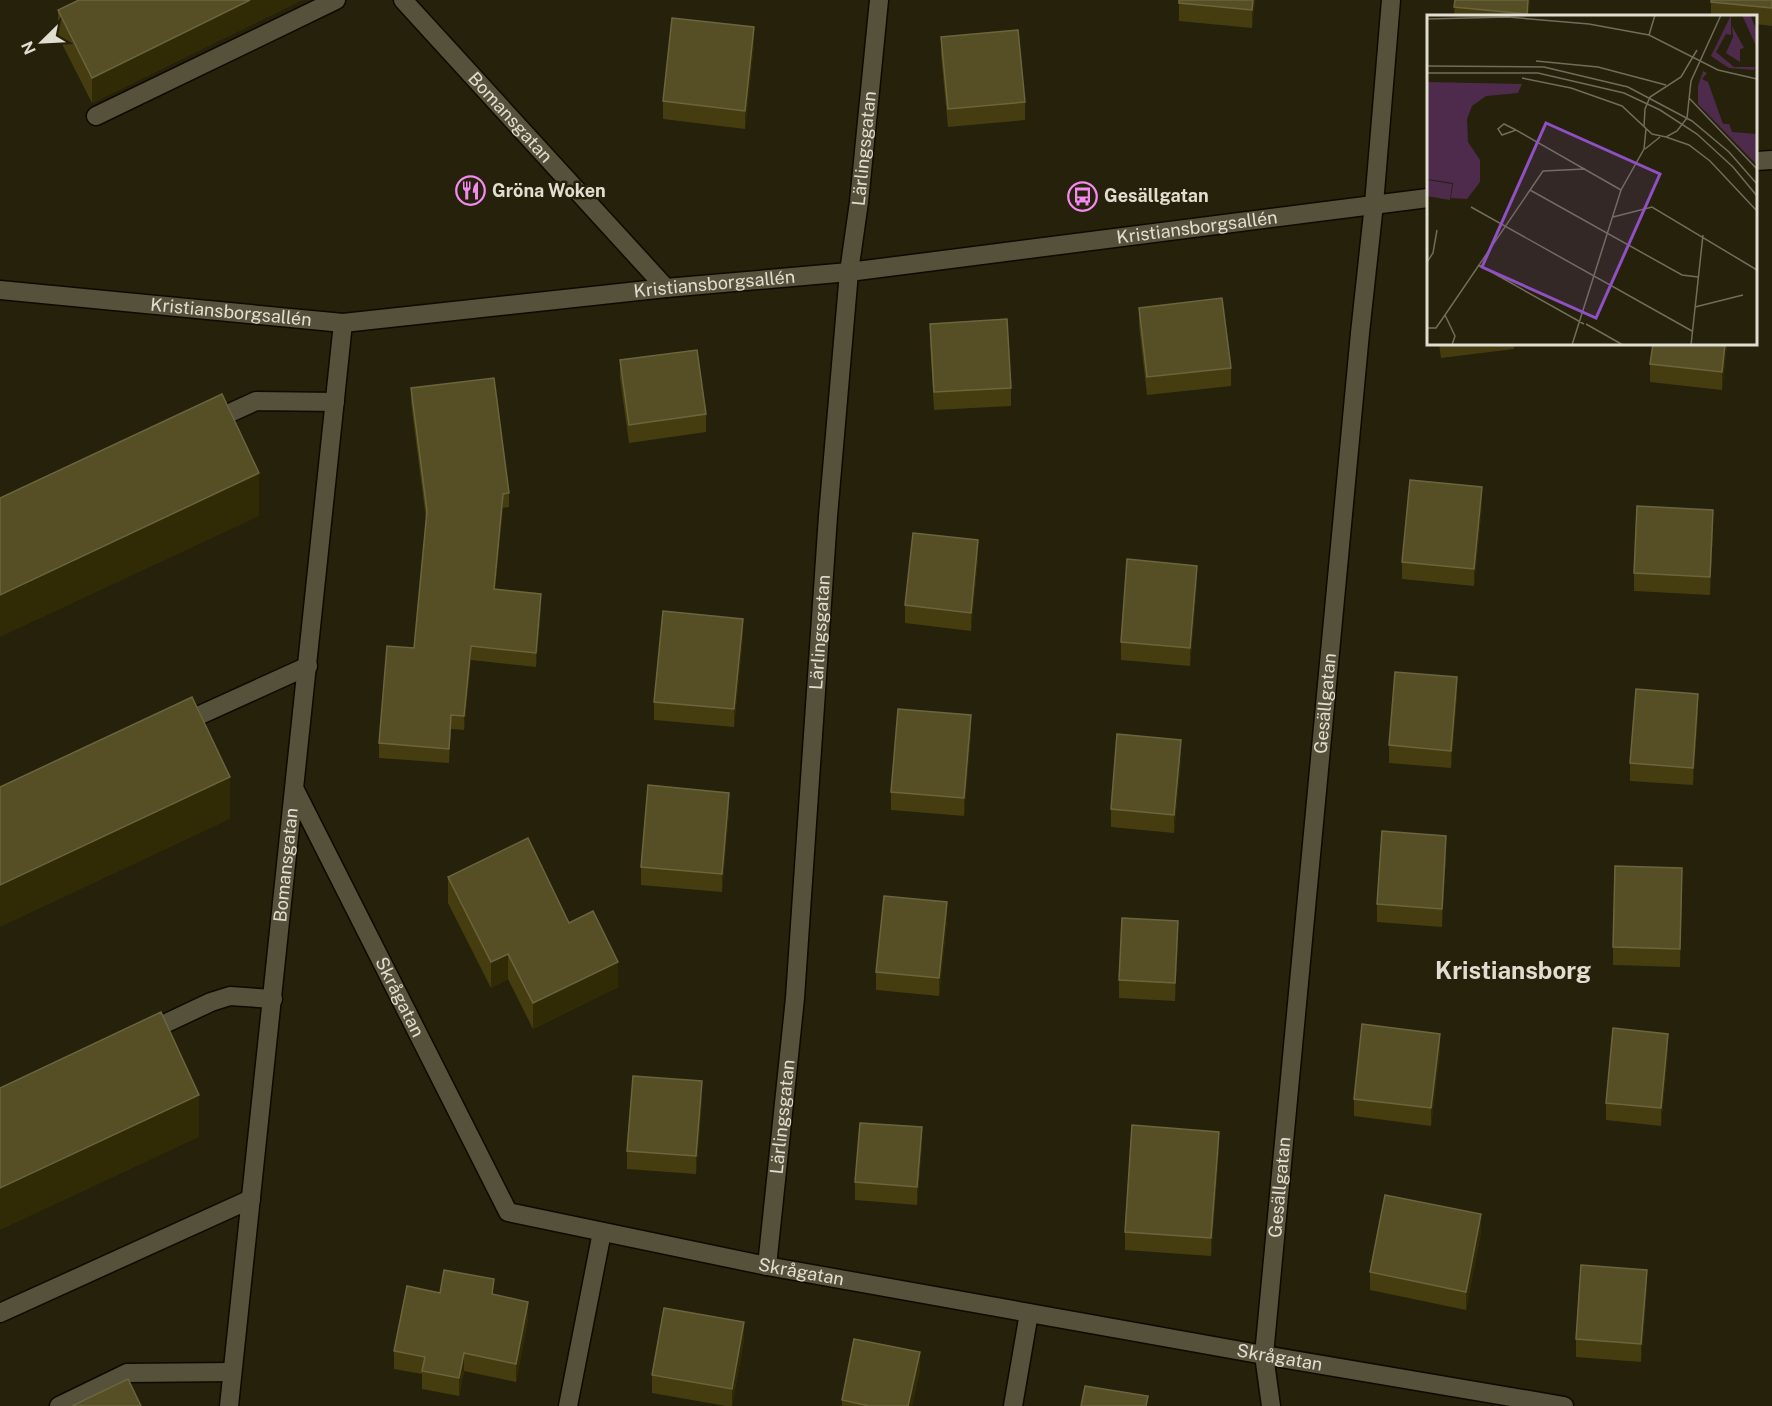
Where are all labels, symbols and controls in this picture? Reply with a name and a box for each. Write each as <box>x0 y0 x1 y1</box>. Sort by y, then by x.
north arrow <box>12 12 72 72</box>
inset map <box>1427 15 1757 345</box>
text: N <box>18 38 40 57</box>
street label: Bomansgatan <box>464 68 557 167</box>
street label: Lärlingsgatan <box>848 90 880 207</box>
restaurant icon: Gröna Woken <box>455 175 487 207</box>
place label: Gröna Woken <box>492 180 606 201</box>
bus stop icon: Gesällgatan <box>1067 180 1099 212</box>
place label: Gesällgatan <box>1104 185 1209 206</box>
street label: Kristiansborgsallén <box>1115 206 1279 248</box>
street label: Kristiansborgsallén <box>633 266 796 301</box>
street label: Kristiansborgsallén <box>149 294 313 330</box>
street label: Lärlingsgatan <box>805 574 834 690</box>
street label: Gesällgatan <box>1310 652 1340 755</box>
street label: Bomansgatan <box>269 807 302 923</box>
street label: Skrågatan <box>371 953 429 1040</box>
district label: Kristiansborg <box>1435 956 1591 984</box>
street label: Lärlingsgatan <box>766 1058 799 1175</box>
street label: Gesällgatan <box>1264 1136 1294 1239</box>
street label: Skrågatan <box>757 1253 846 1290</box>
street label: Skrågatan <box>1235 1339 1324 1375</box>

